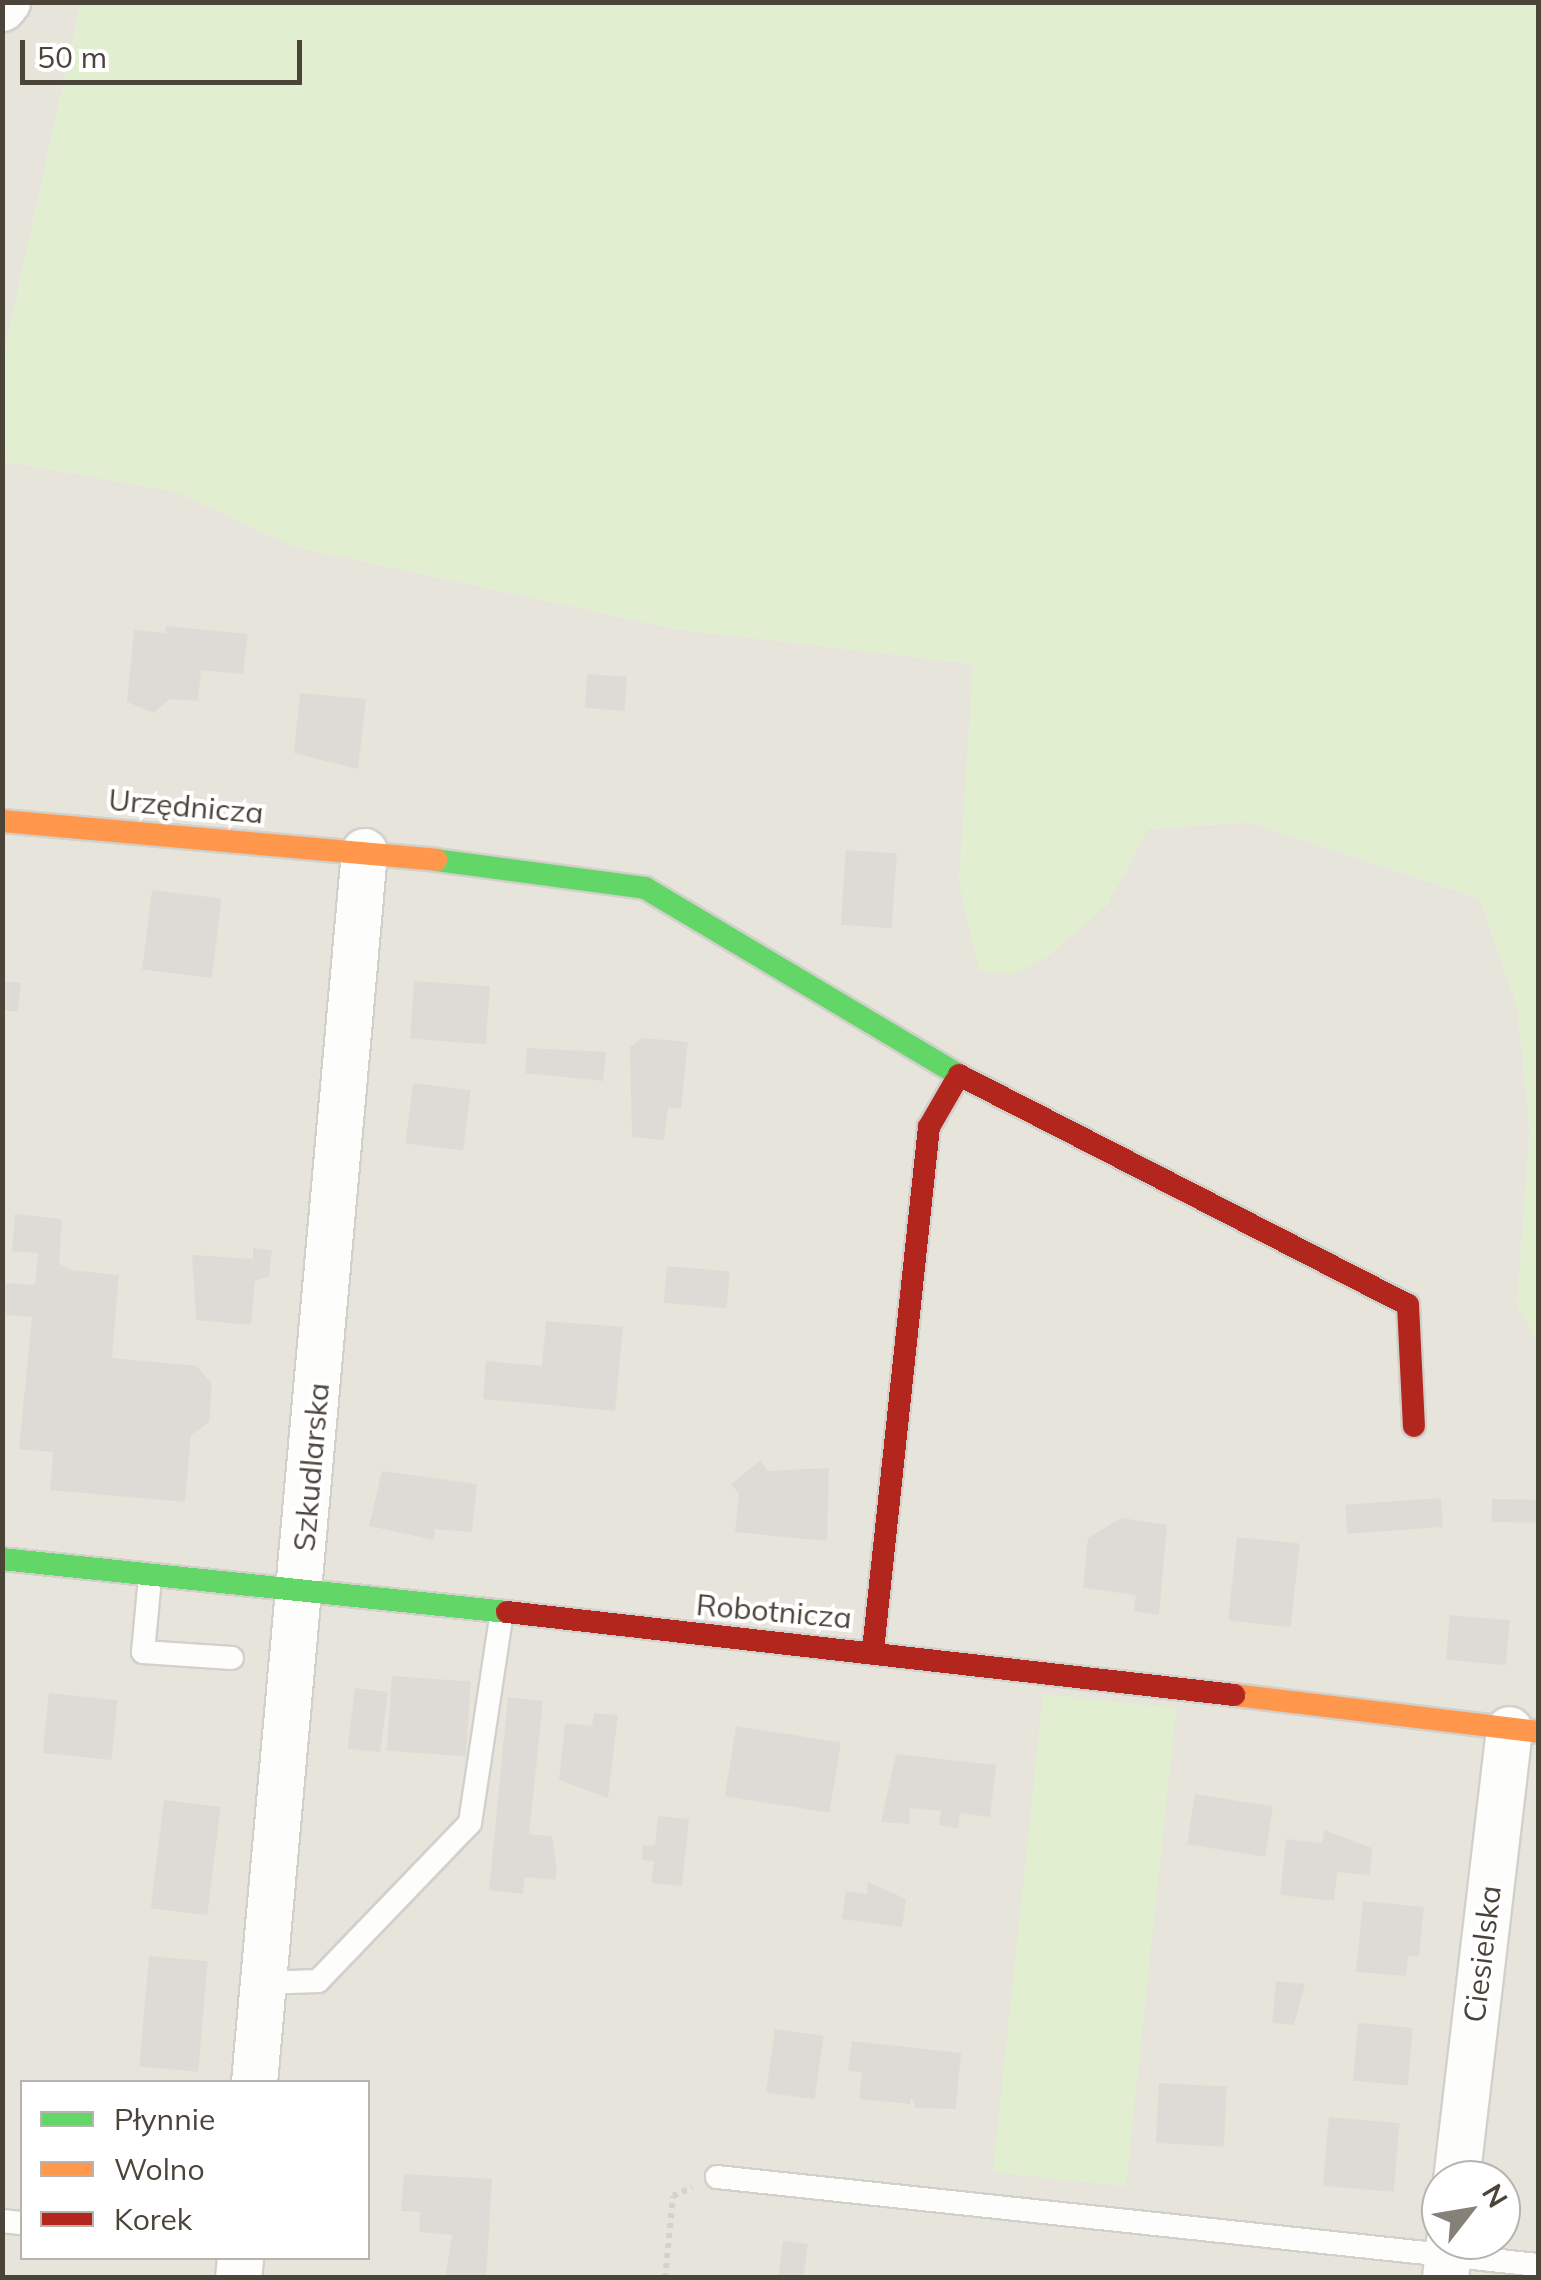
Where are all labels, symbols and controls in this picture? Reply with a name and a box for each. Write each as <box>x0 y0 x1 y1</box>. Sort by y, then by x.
scale bar <box>25 20 308 82</box>
text: 50 m <box>37 38 107 76</box>
street label: Urzędnicza <box>107 781 265 831</box>
street label: Szkudlarska <box>286 1381 336 1553</box>
street label: Robotnicza <box>695 1586 853 1636</box>
street label: Ciesielska <box>1456 1883 1508 2025</box>
legend <box>20 2080 370 2260</box>
text: Płynnie <box>114 2100 215 2138</box>
text: Wolno <box>114 2150 205 2188</box>
north arrow <box>1421 2160 1521 2260</box>
text: N <box>1475 2177 1516 2213</box>
text: Korek <box>114 2200 192 2238</box>

